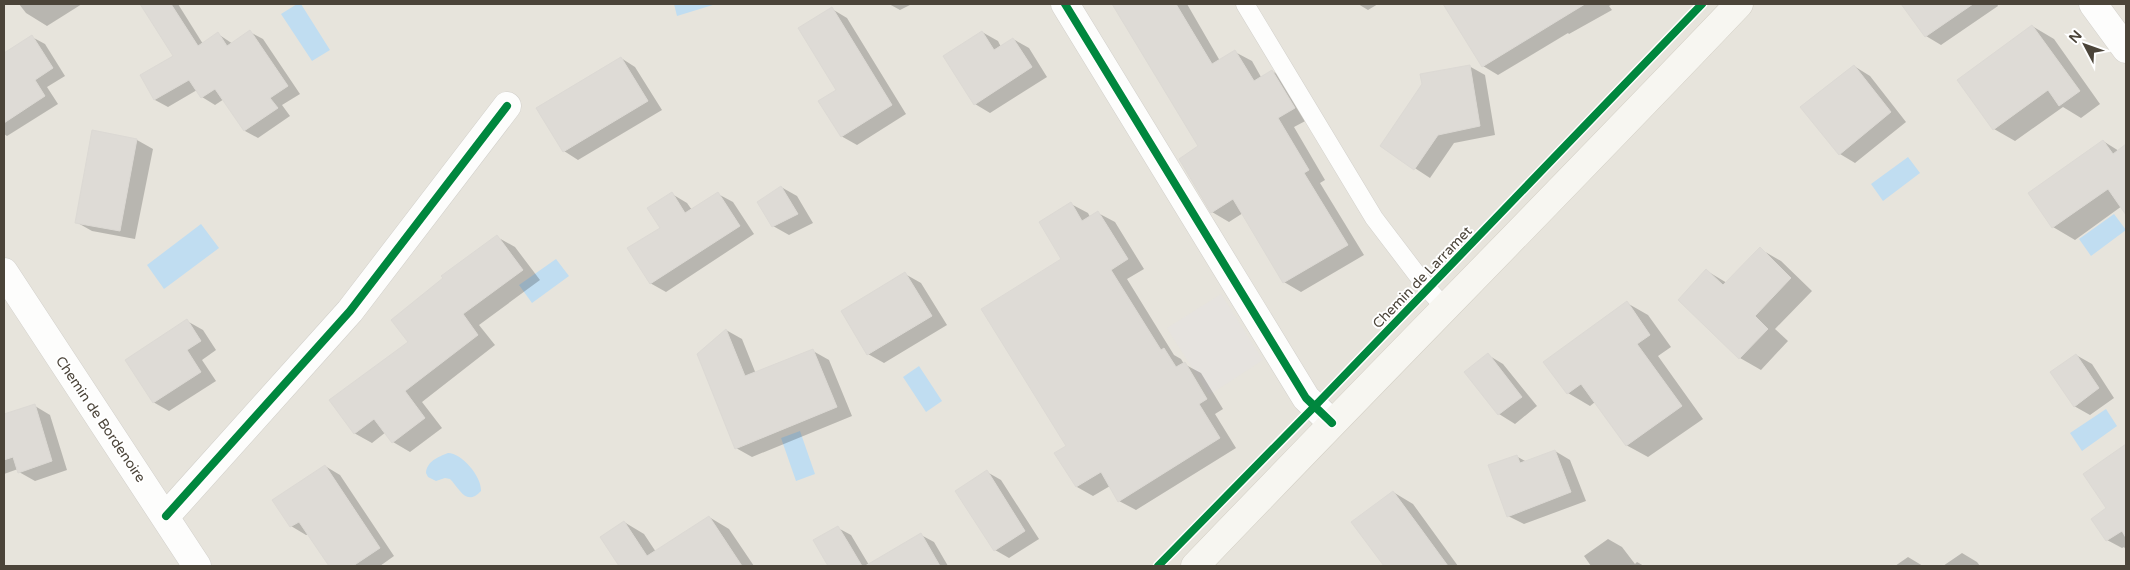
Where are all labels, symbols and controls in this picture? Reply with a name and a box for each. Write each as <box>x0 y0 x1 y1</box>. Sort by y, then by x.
north arrow <box>2060 20 2110 70</box>
text: N <box>2065 27 2086 47</box>
street label: Chemin de Larramet <box>1369 222 1476 332</box>
street label: Chemin de Bordenoire <box>52 353 149 486</box>

